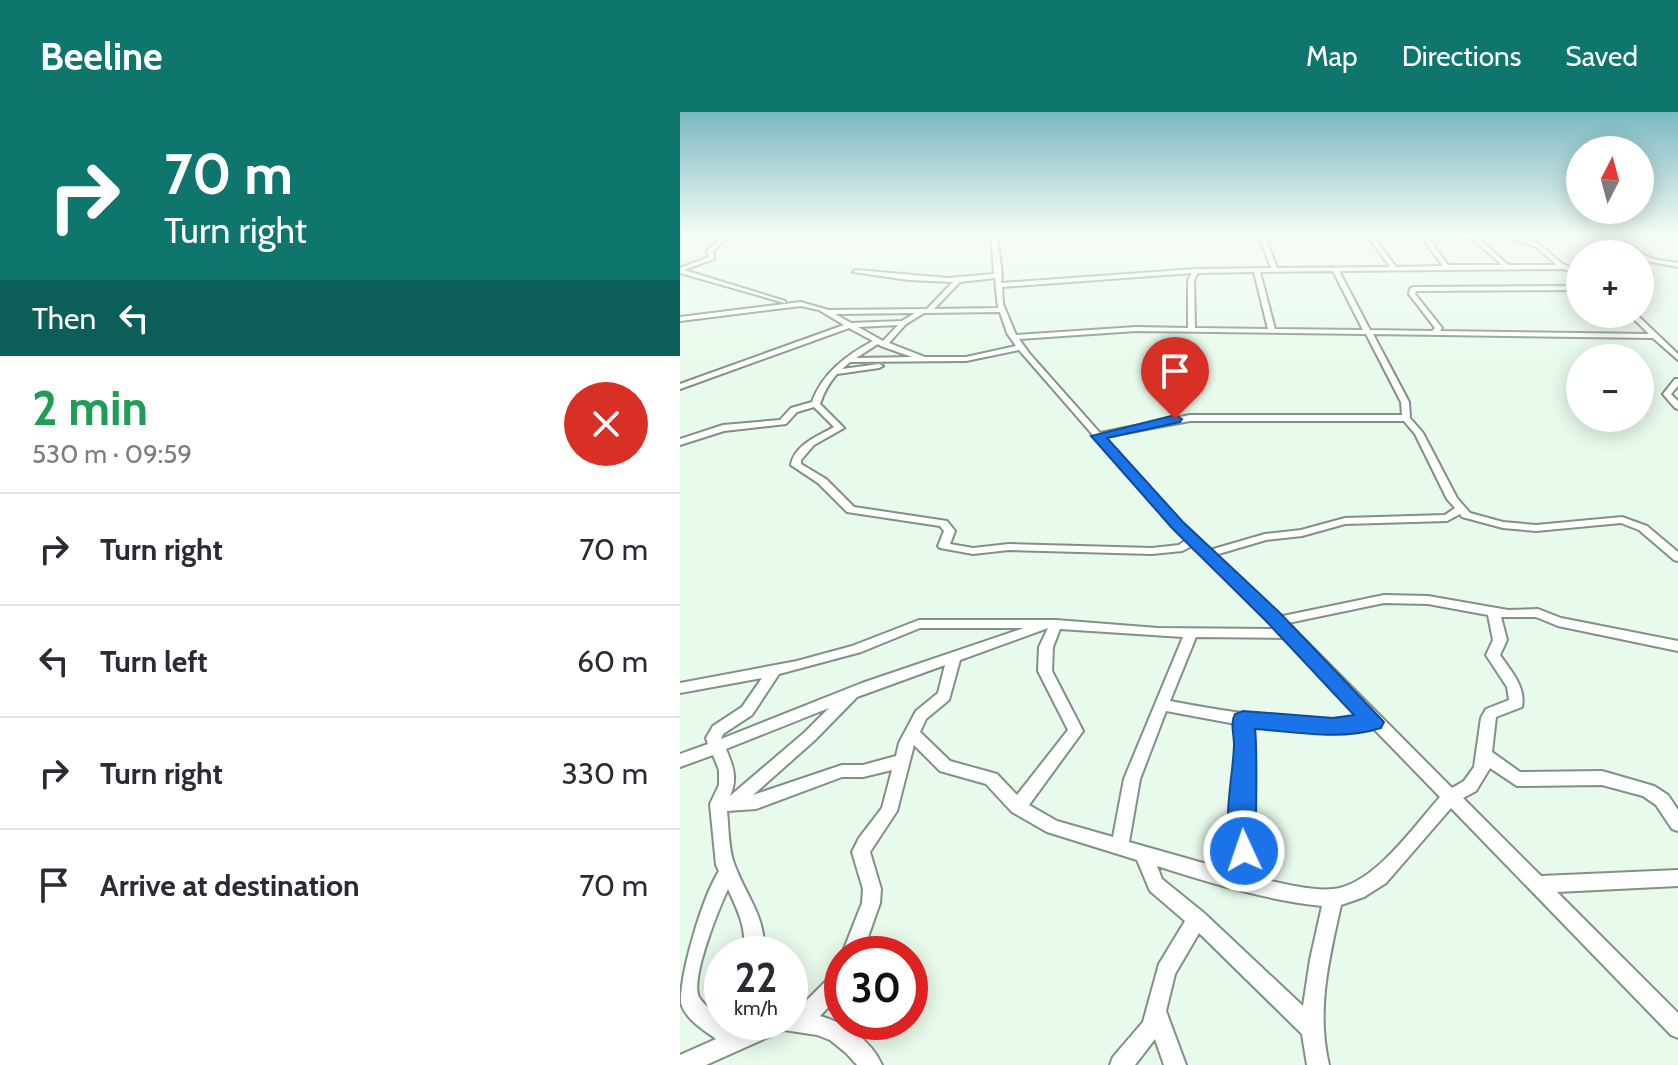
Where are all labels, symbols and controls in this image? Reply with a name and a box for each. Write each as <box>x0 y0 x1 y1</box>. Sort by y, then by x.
text: Beeline <box>40 33 163 80</box>
text: Map <box>1306 39 1358 73</box>
text: Directions <box>1402 39 1521 73</box>
text: Saved <box>1565 39 1638 73</box>
north arrow <box>1566 136 1654 224</box>
map controls <box>1566 136 1654 432</box>
text: 70 m <box>164 140 293 208</box>
icon: right <box>32 144 136 248</box>
text: Turn right <box>164 208 307 252</box>
button: + <box>1566 240 1654 328</box>
icon: left <box>112 296 156 340</box>
text: Then <box>32 300 96 337</box>
pin <box>1141 337 1209 419</box>
button: − <box>1566 344 1654 432</box>
icon: arrive <box>1153 349 1197 393</box>
text: 2 min <box>32 379 148 437</box>
button: close <box>564 382 648 466</box>
text: 530 m · 09:59 <box>32 438 192 470</box>
icon: right <box>32 527 76 571</box>
text: Turn right <box>100 531 223 568</box>
text: 70 m <box>579 531 648 568</box>
icon: left <box>32 639 76 683</box>
text: Turn left <box>100 643 208 680</box>
text: 60 m <box>577 643 648 680</box>
icon: right <box>32 751 76 795</box>
text: Turn right <box>100 755 223 792</box>
text: 330 m <box>562 755 648 792</box>
position arrow <box>1202 809 1286 893</box>
icon: arrive <box>32 863 76 907</box>
text: Arrive at destination <box>100 867 360 904</box>
text: 70 m <box>579 867 648 904</box>
speed limit sign: 30 <box>824 936 928 1040</box>
text: 22 <box>735 953 777 1002</box>
text: km/h <box>734 996 778 1020</box>

